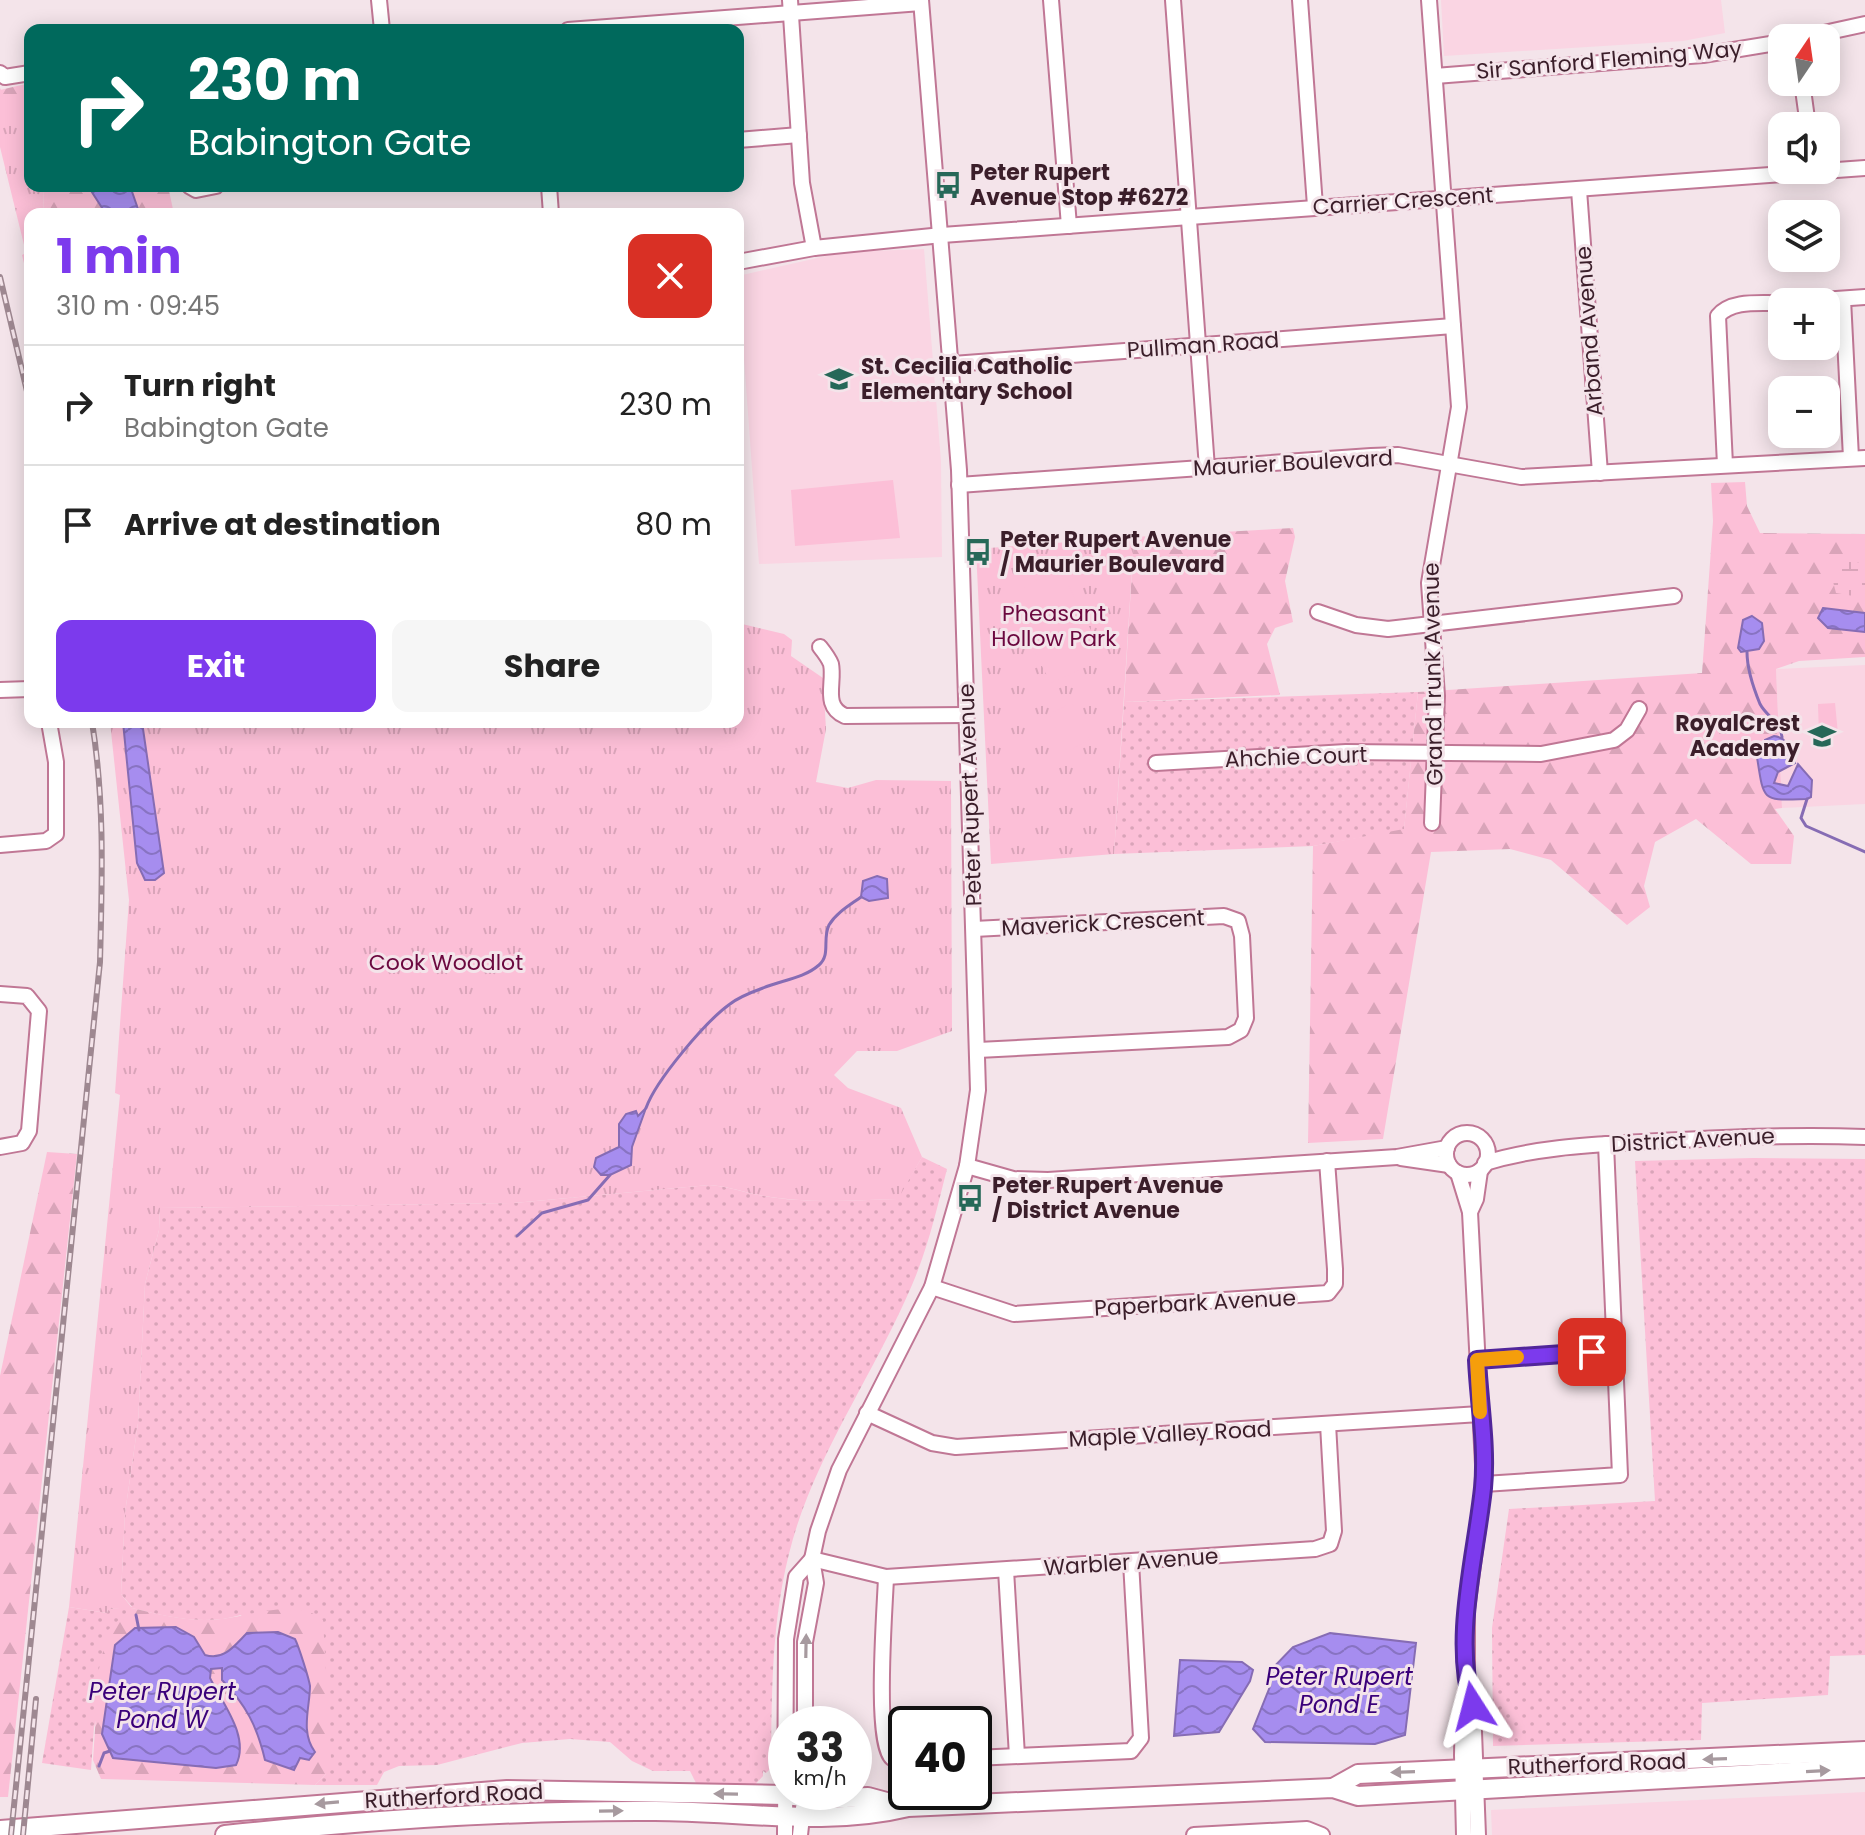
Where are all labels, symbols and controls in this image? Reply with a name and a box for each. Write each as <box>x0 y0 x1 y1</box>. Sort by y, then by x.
north arrow <box>1768 24 1840 96</box>
map controls <box>1768 24 1840 448</box>
street label: Sir Sanford Fleming Way <box>1475 33 1744 87</box>
text: 230 m <box>188 41 362 120</box>
icon: right <box>56 56 160 160</box>
button: sound <box>1768 112 1840 184</box>
text: Babington Gate <box>188 117 472 168</box>
place label: Peter Rupert Avenue Stop #6272 <box>970 157 1188 213</box>
bus stop icon: Peter Rupert Avenue Stop #6272 <box>933 170 963 200</box>
street label: Carrier Crescent <box>1312 179 1494 223</box>
button: layers <box>1768 200 1840 272</box>
text: 1 min <box>56 223 182 290</box>
button: close <box>628 234 712 318</box>
street label: Arband Avenue <box>1568 245 1610 417</box>
text: 310 m · 09:45 <box>56 288 220 324</box>
button: + <box>1768 288 1840 360</box>
street label: Pullman Road <box>1126 324 1280 366</box>
place label: St. Cecilia Catholic Elementary School <box>861 351 1073 407</box>
text: Turn right <box>124 364 276 407</box>
school or university icon: St. Cecilia Catholic Elementary School <box>824 364 854 394</box>
button: − <box>1768 376 1840 448</box>
icon: right <box>56 383 100 427</box>
text: 230 m <box>619 383 712 426</box>
text: Babington Gate <box>124 410 329 446</box>
street label: Maurier Boulevard <box>1192 442 1394 484</box>
icon: arrive <box>56 503 100 547</box>
text: Arrive at destination <box>124 503 441 546</box>
text: 80 m <box>635 503 712 546</box>
place label: Peter Rupert Avenue / Maurier Boulevard <box>1000 524 1231 580</box>
bus stop icon: Peter Rupert Avenue / Maurier Boulevard <box>963 537 993 567</box>
street label: Grand Trunk Avenue <box>1416 562 1450 786</box>
park label: Pheasant Hollow Park <box>991 598 1117 654</box>
button: Exit <box>56 620 376 712</box>
button: Share <box>392 620 712 712</box>
street label: Peter Rupert Avenue <box>951 683 989 907</box>
place label: RoyalCrest Academy <box>1675 708 1800 764</box>
school or university icon: RoyalCrest Academy <box>1807 721 1837 751</box>
street label: Ahchie Court <box>1224 739 1368 775</box>
street label: Maverick Crescent <box>1001 902 1205 944</box>
park label: Cook Woodlot <box>369 947 523 978</box>
street label: District Avenue <box>1610 1120 1776 1160</box>
place label: Peter Rupert Avenue / District Avenue <box>992 1170 1223 1226</box>
bus stop icon: Peter Rupert Avenue / District Avenue <box>955 1183 985 1213</box>
street label: Paperbark Avenue <box>1093 1282 1297 1324</box>
pin <box>1558 1318 1626 1386</box>
icon: arrive <box>1570 1330 1614 1374</box>
street label: Maple Valley Road <box>1068 1413 1272 1455</box>
street label: Warbler Avenue <box>1043 1540 1219 1584</box>
one-way arrow <box>799 1633 812 1658</box>
water label: Peter Rupert Pond E <box>1265 1660 1414 1721</box>
position arrow <box>1431 1664 1515 1748</box>
water label: Peter Rupert Pond W <box>88 1675 237 1736</box>
speed limit sign: 40 <box>888 1706 992 1810</box>
text: 33 <box>796 1720 844 1776</box>
street label: Rutherford Road <box>1507 1745 1687 1783</box>
one-way arrow <box>1702 1752 1727 1765</box>
text: km/h <box>793 1764 847 1792</box>
one-way arrow <box>1806 1764 1831 1777</box>
one-way arrow <box>1390 1766 1415 1779</box>
street label: Rutherford Road <box>364 1776 544 1816</box>
one-way arrow <box>713 1787 738 1800</box>
one-way arrow <box>314 1797 339 1810</box>
one-way arrow <box>599 1805 624 1817</box>

